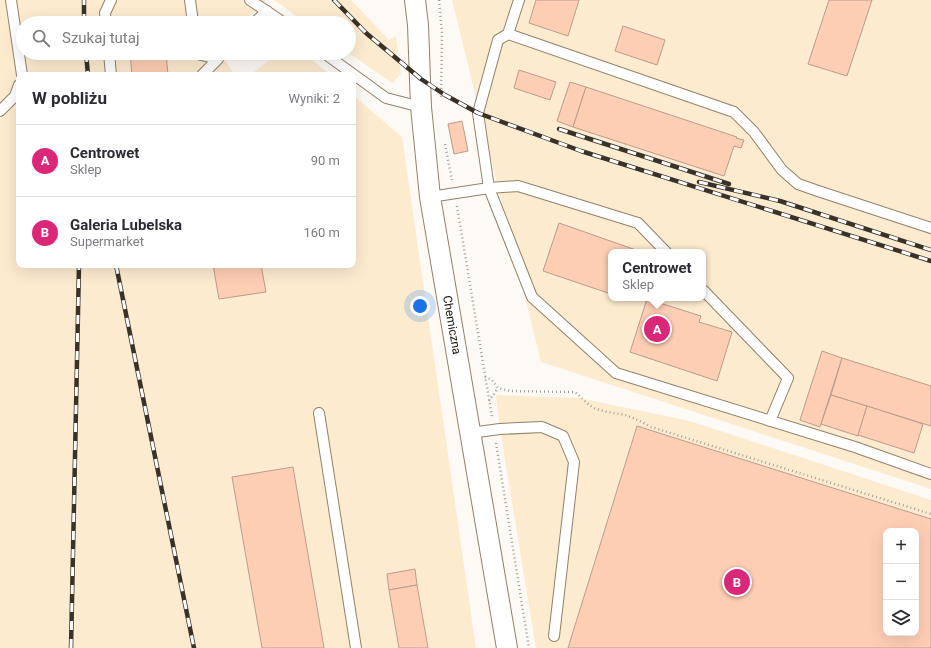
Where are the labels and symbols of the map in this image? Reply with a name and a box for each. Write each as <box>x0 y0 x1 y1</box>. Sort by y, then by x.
street label: Chemiczna <box>440 294 464 356</box>
your location <box>410 296 430 316</box>
pin: A <box>644 314 670 344</box>
pin: B <box>724 567 750 597</box>

